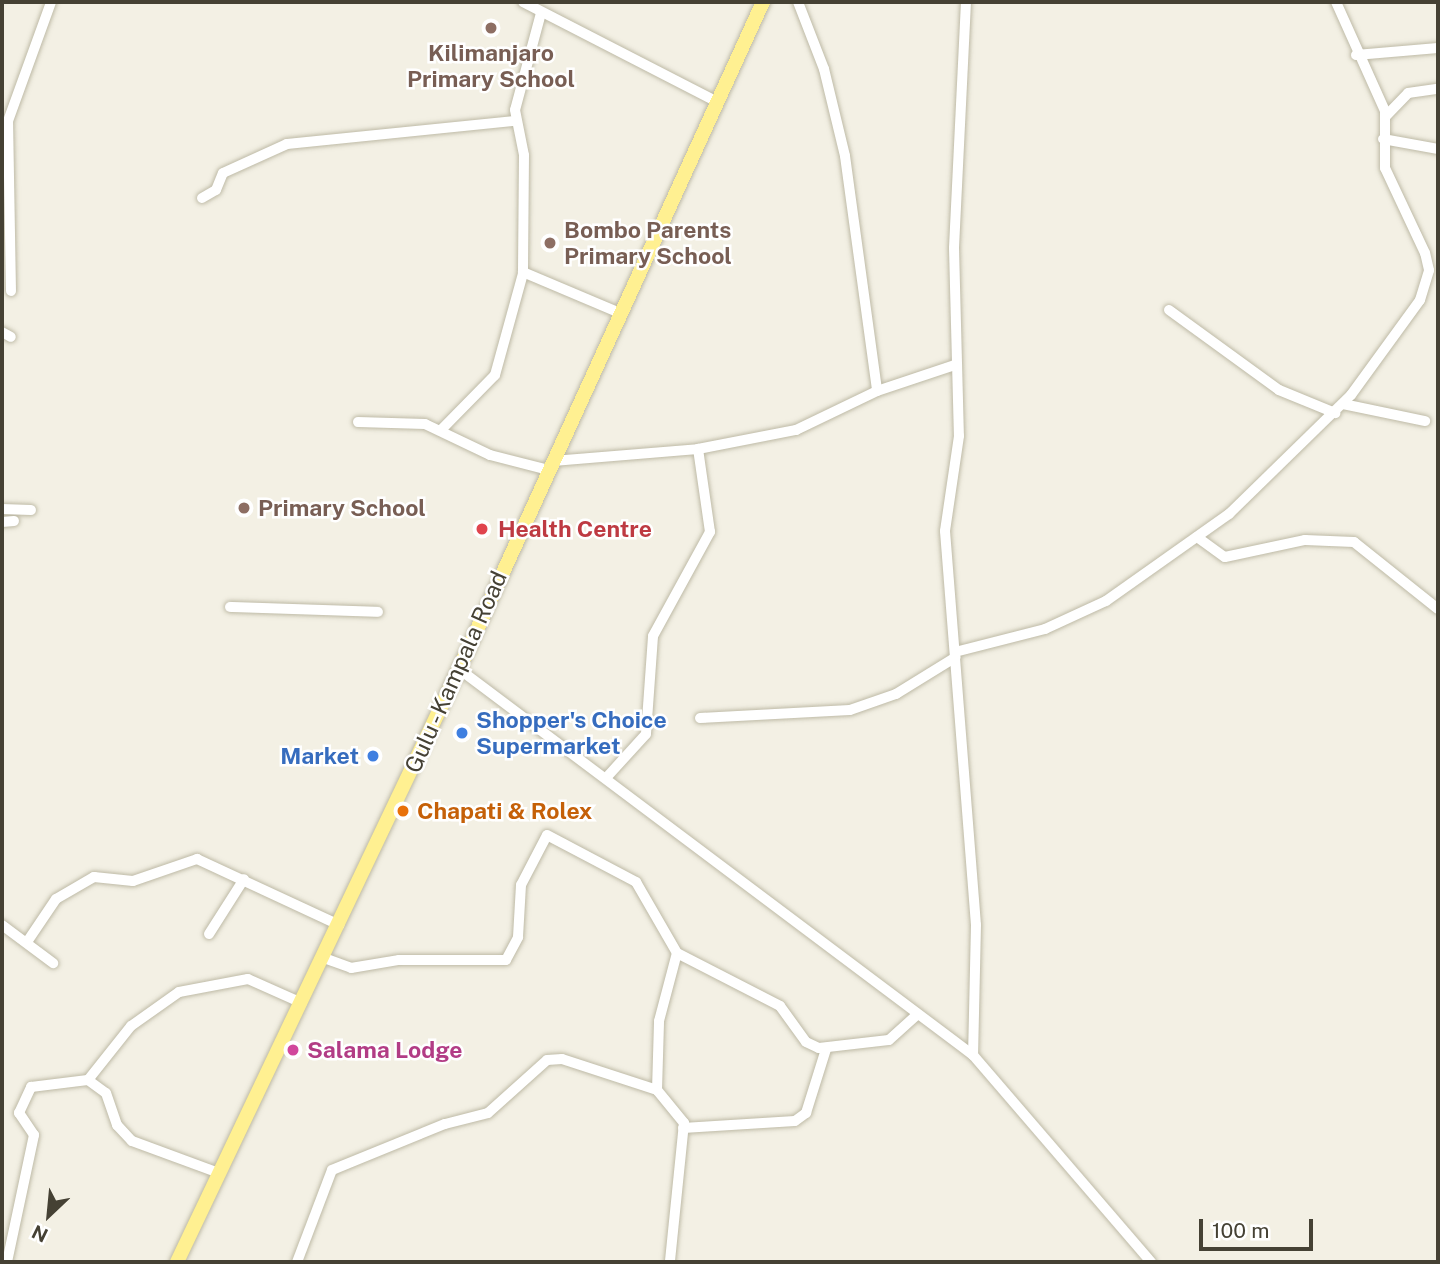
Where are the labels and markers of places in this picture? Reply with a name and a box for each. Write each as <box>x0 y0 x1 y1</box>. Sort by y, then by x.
marker: Kilimanjaro Primary School <box>483 20 499 36</box>
place label: Kilimanjaro Primary School <box>407 39 575 93</box>
place label: Bombo Parents Primary School <box>564 216 732 270</box>
marker: Bombo Parents Primary School <box>542 235 558 251</box>
place label: Primary School <box>258 494 426 522</box>
marker: Primary School <box>236 500 252 516</box>
place label: Health Centre <box>498 515 652 543</box>
marker: Health Centre <box>472 519 492 539</box>
place label: Shopper's Choice Supermarket <box>476 706 667 760</box>
marker: Shopper's Choice Supermarket <box>454 725 470 741</box>
place label: Market <box>280 742 359 770</box>
marker: Market <box>365 748 381 764</box>
place label: Chapati & Rolex <box>417 797 592 825</box>
marker: Chapati & Rolex <box>395 803 411 819</box>
place label: Salama Lodge <box>307 1036 463 1064</box>
marker: Salama Lodge <box>285 1042 301 1058</box>

